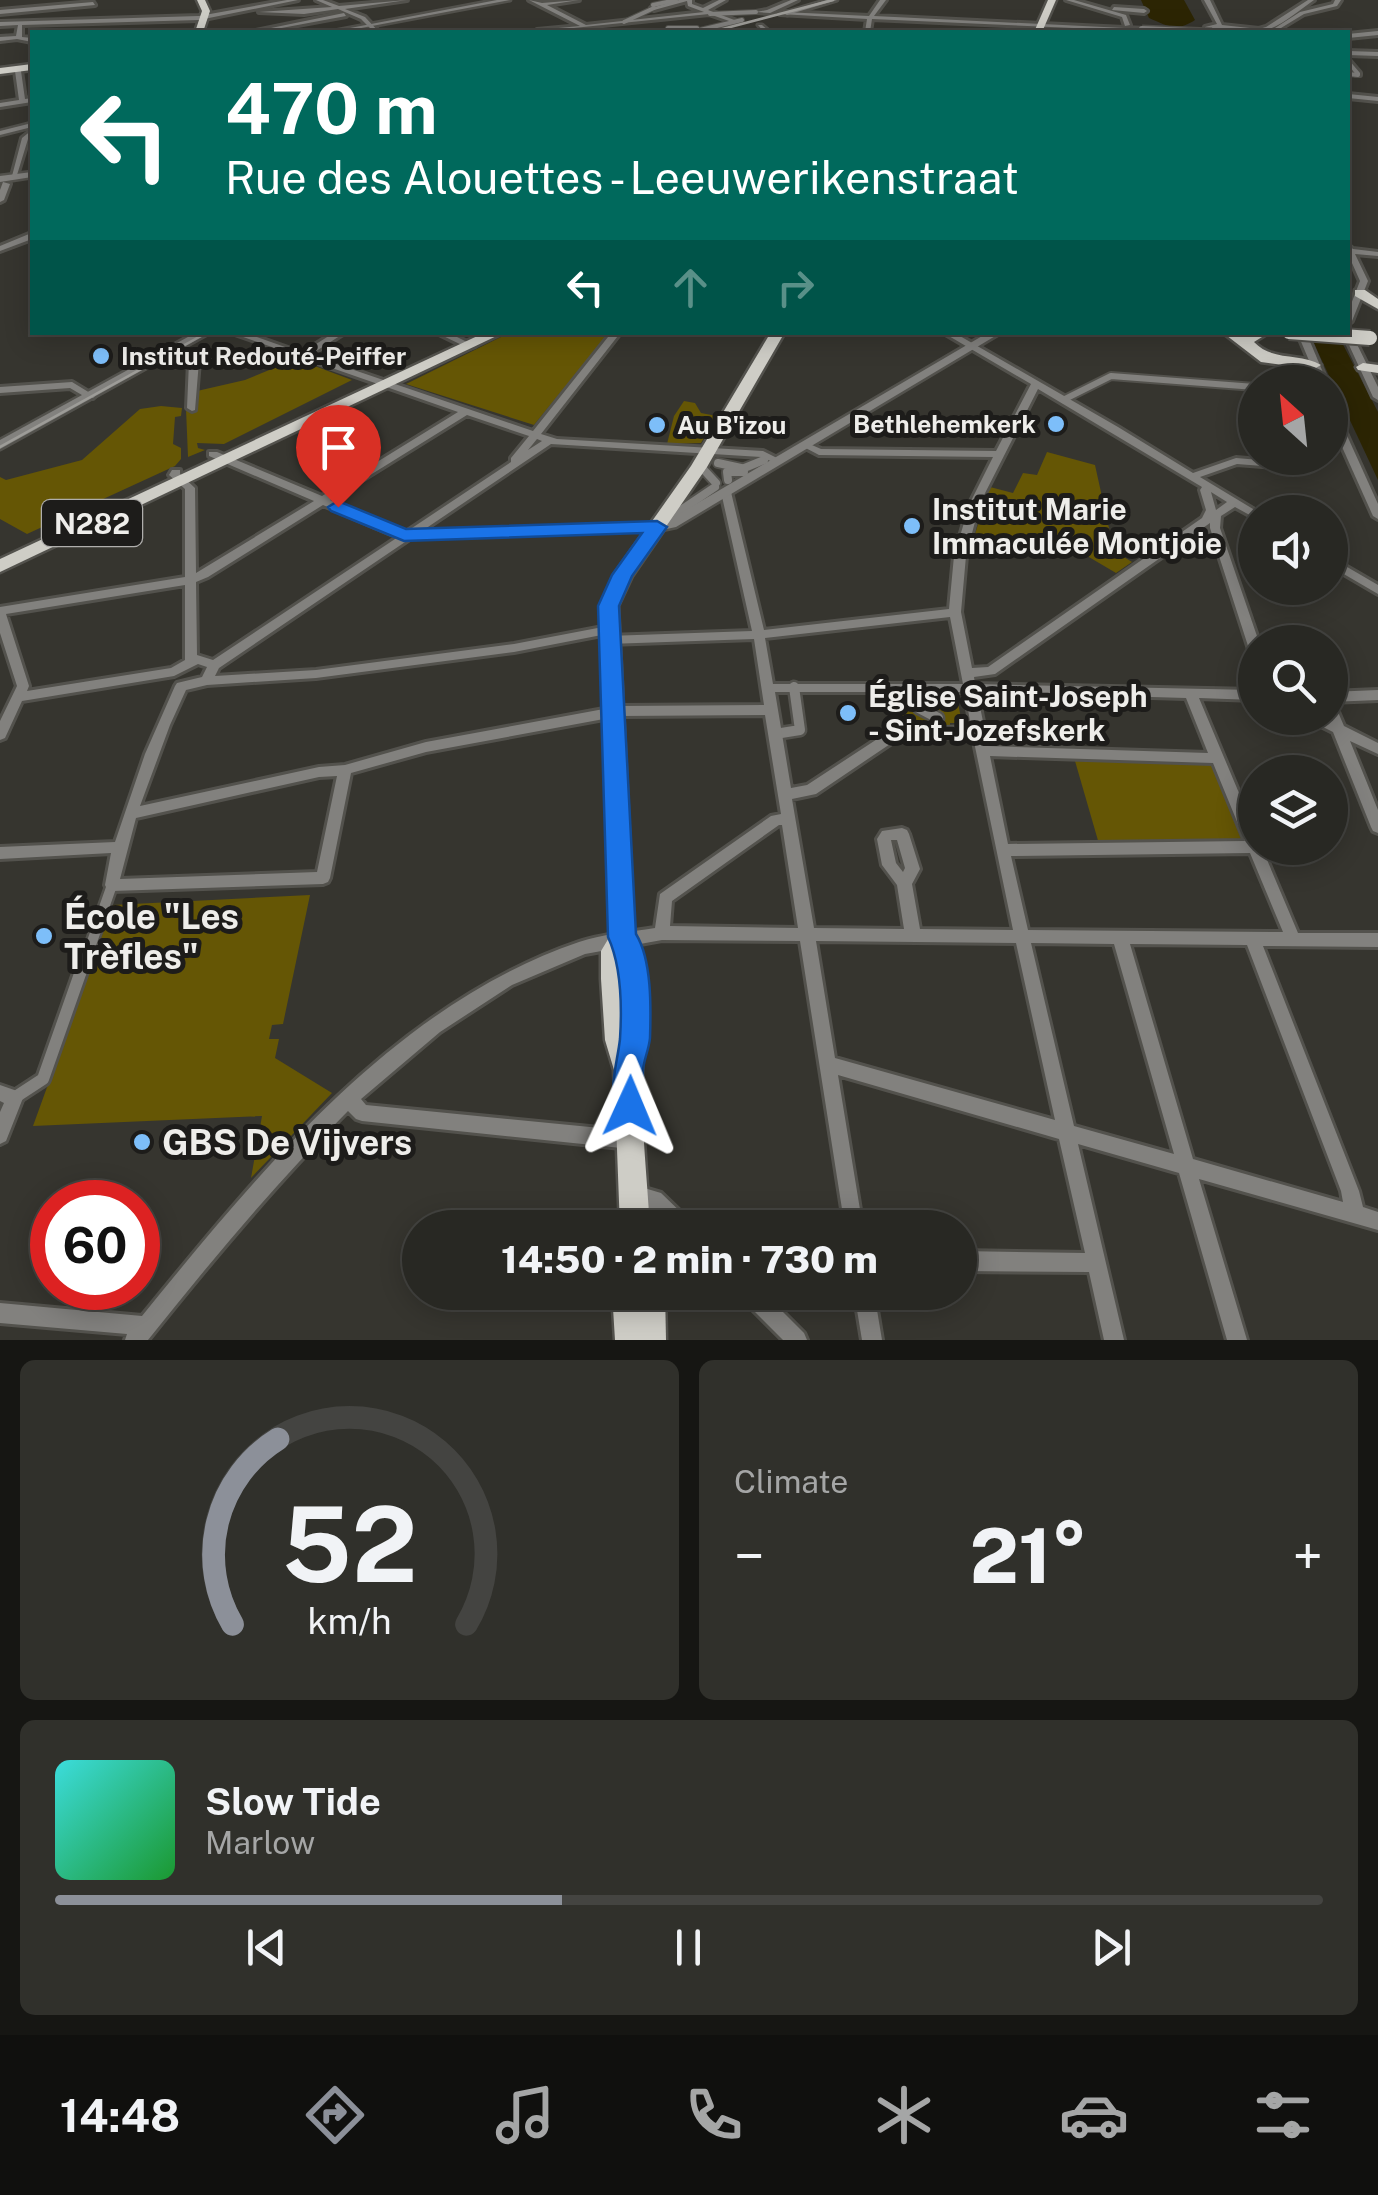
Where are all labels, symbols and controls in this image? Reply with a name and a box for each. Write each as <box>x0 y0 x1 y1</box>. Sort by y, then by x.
text: 470 m <box>225 67 438 150</box>
icon: left <box>60 70 190 200</box>
text: Rue des Alouettes - Leeuwerikenstraat <box>225 151 1019 204</box>
icon: left <box>558 260 613 315</box>
icon: ahead <box>663 260 718 315</box>
icon: right <box>768 260 823 315</box>
place label: Institut Redouté-Peiffer <box>121 341 406 371</box>
marker: Institut Redouté-Peiffer <box>90 345 112 367</box>
north arrow <box>1238 365 1348 475</box>
map controls <box>1238 365 1348 865</box>
pin <box>296 405 381 508</box>
place label: Bethlehemkerk <box>853 409 1037 439</box>
place label: Au B'izou <box>677 410 786 440</box>
marker: Bethlehemkerk <box>1045 413 1067 435</box>
marker: Au B'izou <box>646 414 668 436</box>
icon: arrive <box>311 420 366 475</box>
place label: Institut Marie Immaculée Montjoie <box>932 491 1222 561</box>
button: sound <box>1238 495 1348 605</box>
road number: N282 <box>42 500 142 546</box>
marker: Institut Marie Immaculée Montjoie <box>901 515 923 537</box>
button: search <box>1238 625 1348 735</box>
place label: Église Saint-Joseph - Sint-Jozefskerk <box>868 678 1148 748</box>
marker: Église Saint-Joseph - Sint-Jozefskerk <box>837 702 859 724</box>
button: layers <box>1238 755 1348 865</box>
place label: École "Les Trèfles" <box>64 895 239 977</box>
marker: École "Les Trèfles" <box>33 925 55 947</box>
position arrow <box>578 1054 682 1158</box>
place label: GBS De Vijvers <box>162 1122 412 1163</box>
marker: GBS De Vijvers <box>131 1131 153 1153</box>
speed limit sign: 60 <box>30 1180 160 1310</box>
text: 14:50 · 2 min · 730 m <box>501 1237 878 1282</box>
text: Climate <box>734 1463 848 1500</box>
text: 52 <box>281 1483 418 1605</box>
text: 21° <box>970 1512 1087 1600</box>
text: − <box>734 1524 765 1588</box>
text: + <box>1293 1524 1323 1588</box>
text: km/h <box>307 1600 392 1642</box>
text: Slow Tide <box>205 1779 381 1824</box>
text: Marlow <box>205 1824 315 1861</box>
icon: previous <box>239 1920 294 1975</box>
icon: pause <box>661 1920 716 1975</box>
icon: next <box>1084 1920 1139 1975</box>
icon: directions <box>300 2080 370 2150</box>
icon: music <box>490 2080 560 2150</box>
icon: phone <box>679 2080 749 2150</box>
icon: climate <box>869 2080 939 2150</box>
icon: car <box>1059 2080 1129 2150</box>
icon: filters <box>1248 2080 1318 2150</box>
text: 14:48 <box>60 2089 180 2142</box>

